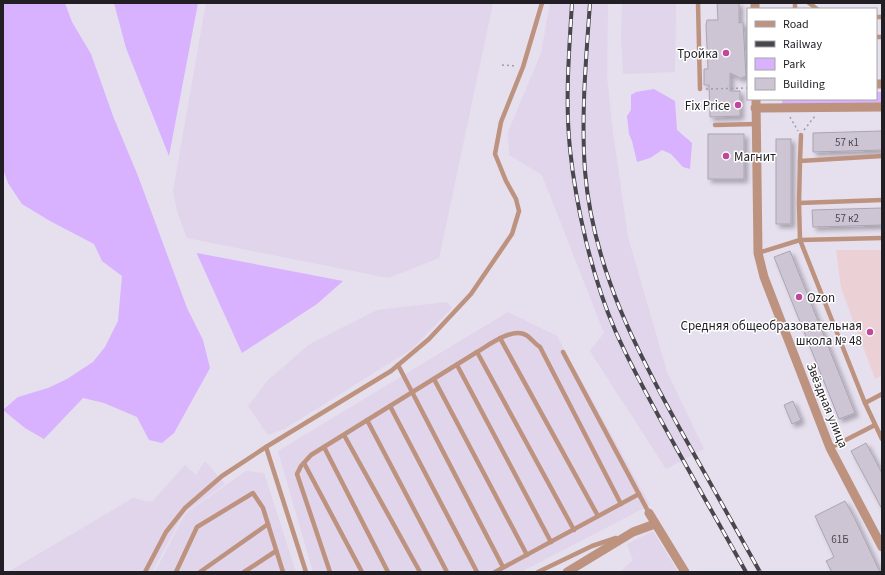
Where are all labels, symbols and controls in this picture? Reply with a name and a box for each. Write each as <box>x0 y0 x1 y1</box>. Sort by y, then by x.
legend <box>747 8 877 100</box>
text: Road <box>783 16 809 33</box>
text: Railway <box>783 36 822 53</box>
place label: Тройка <box>677 45 718 63</box>
marker: Тройка <box>721 48 731 58</box>
text: Park <box>783 56 805 73</box>
text: Building <box>783 76 825 93</box>
place label: Fix Price <box>685 97 730 115</box>
marker: Fix Price <box>733 100 743 110</box>
house number: 57 к1 <box>835 135 859 150</box>
place label: Магнит <box>734 148 776 166</box>
marker: Магнит <box>721 151 731 161</box>
house number: 57 к2 <box>835 211 859 226</box>
place label: Ozon <box>807 289 835 307</box>
marker: Ozon <box>794 292 804 302</box>
place label: Средняя общеобразовательная школа № 48 <box>680 317 862 350</box>
marker: Средняя общеобразовательная школа № 48 <box>865 327 875 337</box>
street label: Звёздная улица <box>802 360 852 451</box>
house number: 61Б <box>831 532 849 547</box>

